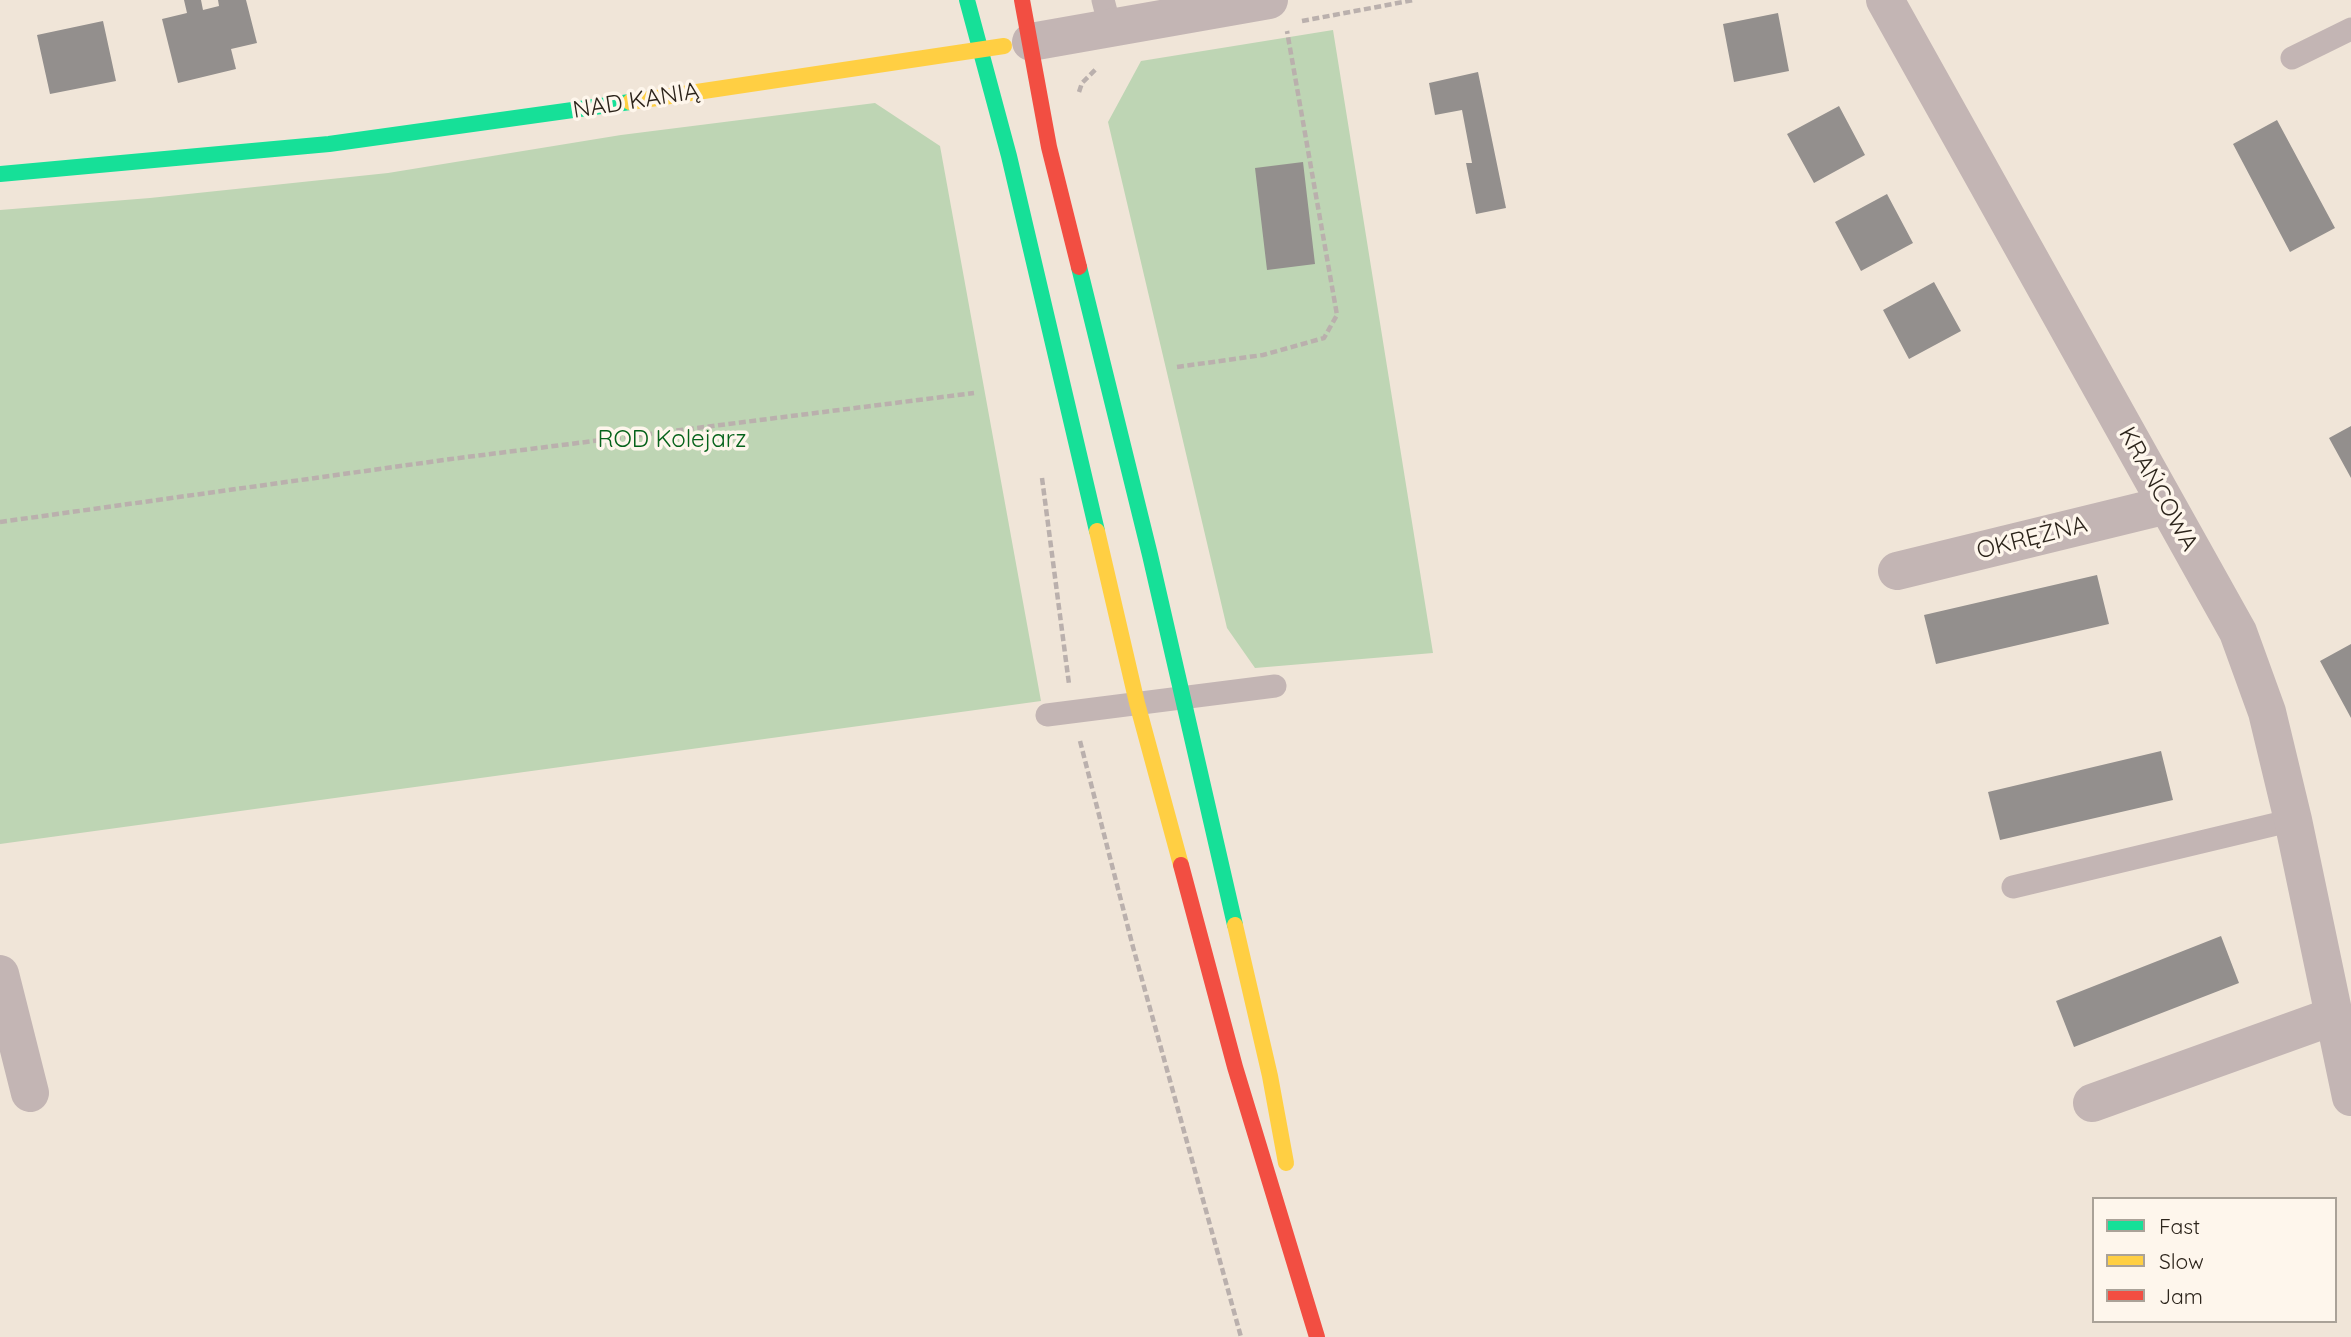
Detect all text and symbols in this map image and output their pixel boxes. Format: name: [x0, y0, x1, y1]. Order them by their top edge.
street label: NAD KANIĄ: [571, 77, 701, 125]
street label: KRAŃCOWA: [2112, 422, 2204, 556]
park label: ROD Kolejarz: [598, 426, 746, 454]
street label: OKRĘŻNA: [1974, 510, 2090, 566]
legend: [2092, 1197, 2337, 1323]
text: Fast: [2159, 1213, 2200, 1239]
text: Slow: [2159, 1248, 2204, 1274]
text: Jam: [2159, 1283, 2203, 1309]

